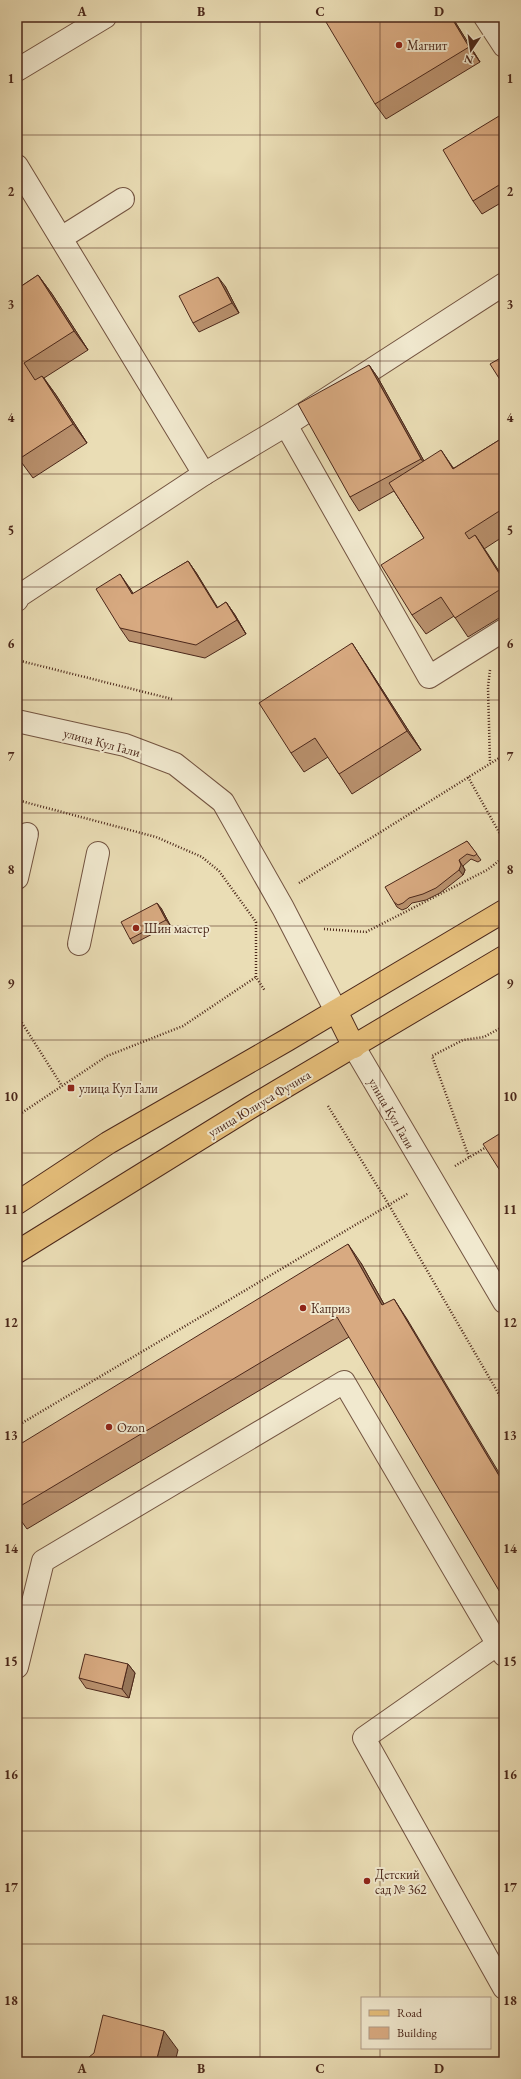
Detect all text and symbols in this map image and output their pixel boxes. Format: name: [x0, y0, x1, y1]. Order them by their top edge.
text: A: [76, 3, 87, 20]
text: B: [197, 3, 205, 20]
text: C: [315, 3, 325, 20]
text: D: [434, 3, 444, 20]
north arrow: [451, 30, 491, 70]
place label: Магнит: [407, 37, 448, 54]
marker: Магнит: [394, 40, 404, 50]
text: N: [463, 52, 475, 68]
text: 1: [8, 70, 15, 87]
text: 1: [507, 70, 514, 87]
text: 2: [8, 183, 15, 200]
text: 2: [507, 183, 514, 200]
text: 3: [8, 296, 15, 313]
text: 3: [507, 296, 514, 313]
text: 4: [8, 409, 15, 426]
text: 4: [507, 409, 514, 426]
text: 5: [8, 522, 14, 539]
text: 5: [507, 522, 513, 539]
text: 6: [8, 635, 15, 652]
text: 6: [507, 635, 514, 652]
street label: улица Кул Гали: [62, 724, 142, 761]
text: 7: [8, 748, 15, 765]
text: 7: [507, 748, 514, 765]
text: 8: [8, 861, 15, 878]
text: 8: [507, 861, 514, 878]
place label: Шин мастер: [144, 920, 210, 937]
marker: Шин мастер: [131, 923, 141, 933]
text: 9: [8, 975, 15, 992]
text: 9: [507, 975, 514, 992]
street label: улица Юлиуса Фучика: [205, 1066, 314, 1141]
street label: улица Кул Гали: [364, 1075, 419, 1152]
place label: улица Кул Гали: [79, 1080, 158, 1097]
marker: улица Кул Гали: [66, 1083, 76, 1093]
text: 10: [4, 1088, 18, 1105]
text: 10: [503, 1088, 517, 1105]
text: 11: [4, 1201, 18, 1218]
text: 11: [503, 1201, 517, 1218]
place label: Каприз: [311, 1300, 350, 1317]
marker: Каприз: [298, 1303, 308, 1313]
text: 12: [4, 1314, 18, 1331]
text: 12: [503, 1314, 517, 1331]
place label: Ozon: [117, 1419, 145, 1436]
marker: Ozon: [104, 1422, 114, 1432]
text: 13: [4, 1427, 18, 1444]
text: 13: [503, 1427, 517, 1444]
text: 14: [4, 1540, 18, 1557]
text: 14: [503, 1540, 517, 1557]
text: 15: [4, 1653, 18, 1670]
text: 15: [503, 1653, 517, 1670]
text: 16: [4, 1766, 18, 1783]
text: 16: [503, 1766, 517, 1783]
place label: Детский сад № 362: [375, 1866, 427, 1898]
marker: Детский сад № 362: [362, 1876, 372, 1886]
text: 17: [4, 1879, 18, 1896]
text: 17: [503, 1879, 517, 1896]
text: 18: [4, 1992, 18, 2009]
text: 18: [503, 1992, 517, 2009]
legend: [361, 1997, 491, 2049]
text: Road: [397, 2005, 423, 2021]
text: Building: [397, 2025, 438, 2041]
text: A: [76, 2060, 87, 2077]
text: B: [197, 2060, 205, 2077]
text: C: [315, 2060, 325, 2077]
text: D: [434, 2060, 444, 2077]

